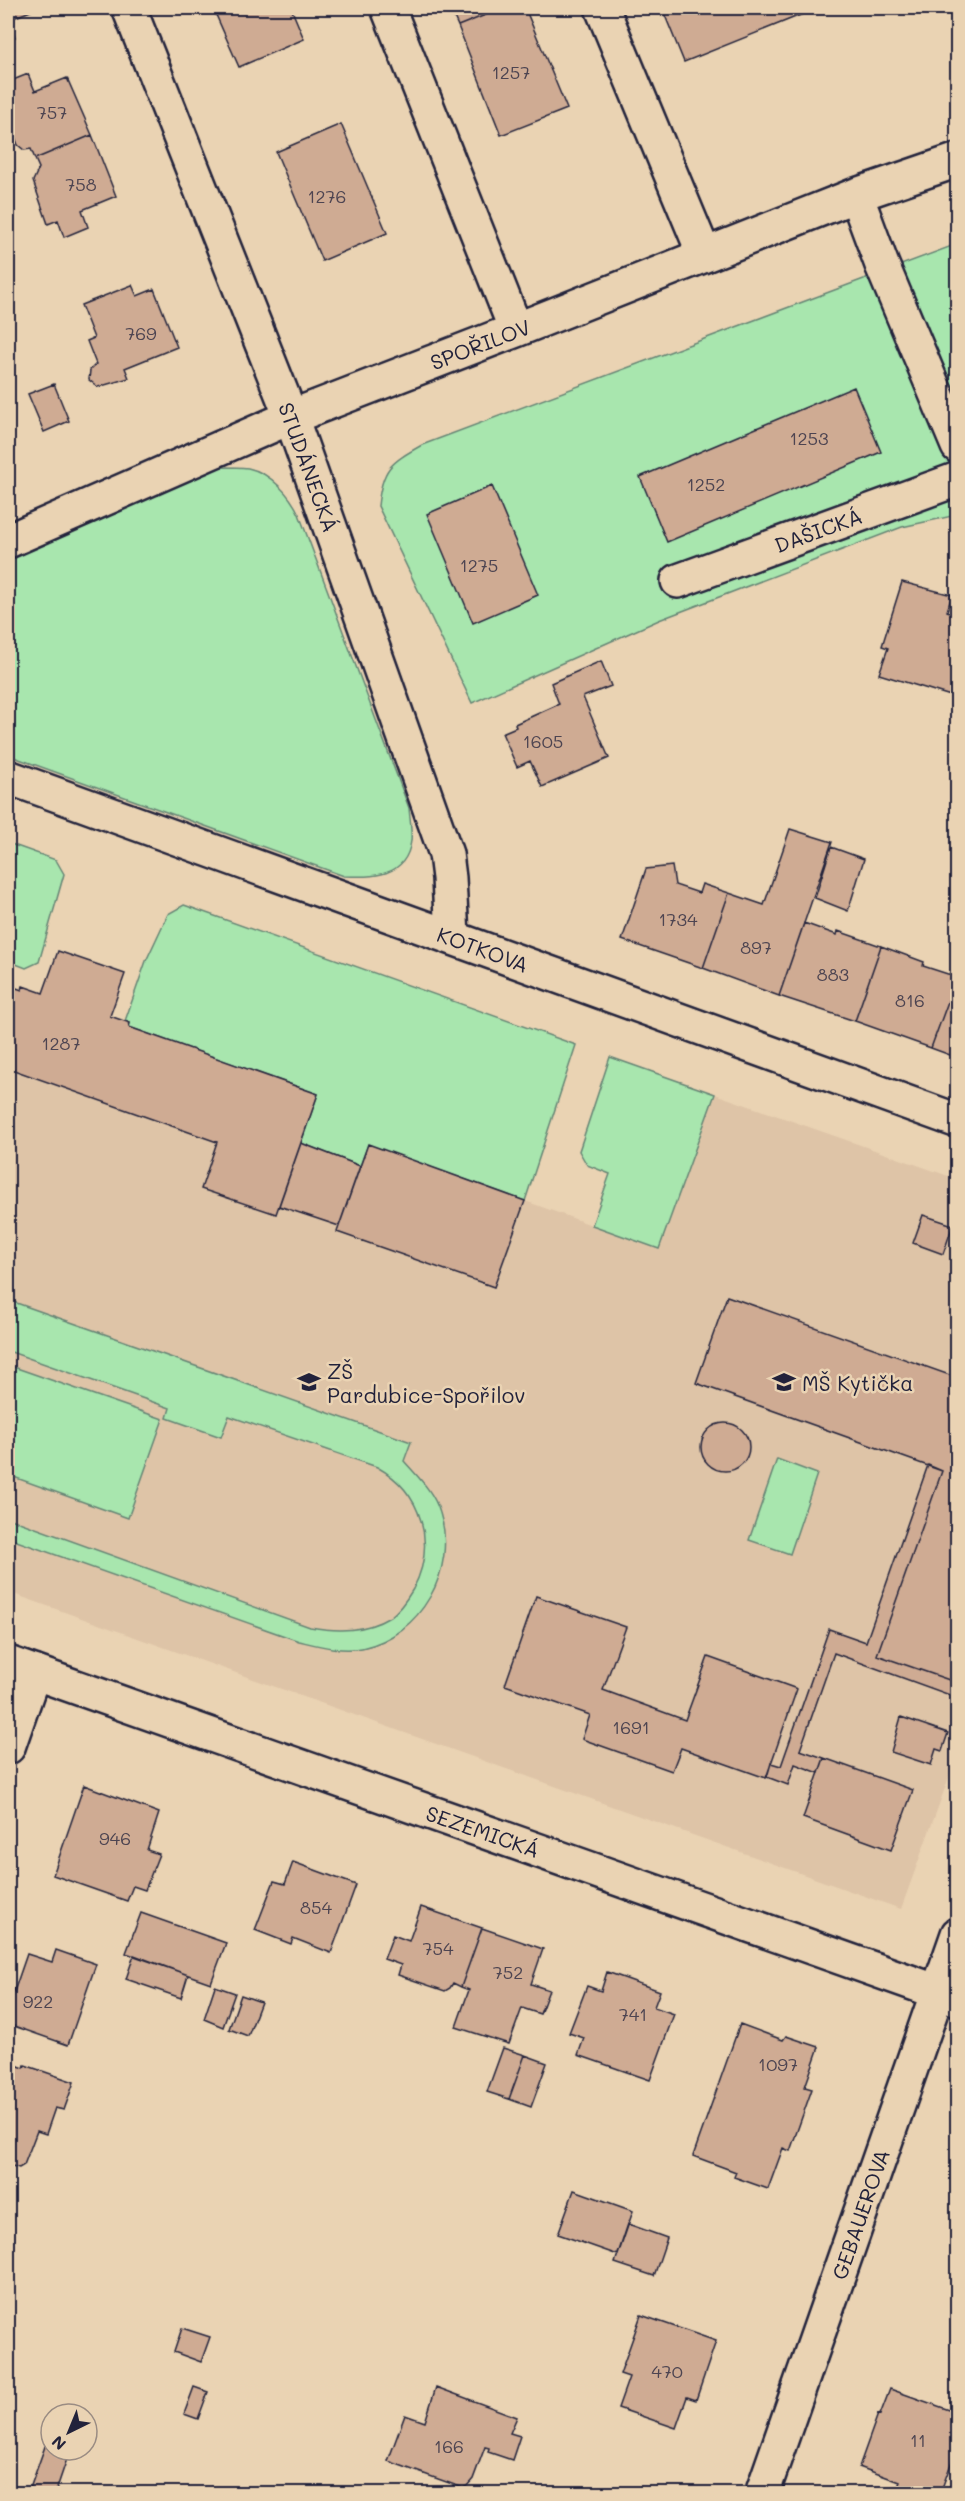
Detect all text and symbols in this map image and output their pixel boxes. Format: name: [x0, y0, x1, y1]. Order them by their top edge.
house number: 1257: [492, 60, 530, 84]
house number: 757: [37, 100, 67, 124]
house number: 758: [65, 172, 97, 196]
house number: 1276: [308, 184, 346, 208]
street label: SPOŘILOV: [426, 313, 534, 375]
house number: 769: [125, 321, 157, 345]
street label: STUDÁNECKÁ: [273, 398, 345, 536]
house number: 1253: [789, 426, 829, 450]
house number: 1252: [687, 472, 725, 496]
street label: DAŠICKÁ: [770, 502, 866, 558]
house number: 1275: [460, 553, 498, 577]
house number: 1605: [523, 729, 563, 753]
house number: 1734: [658, 907, 698, 931]
street label: KOTKOVA: [434, 920, 532, 978]
house number: 897: [740, 935, 772, 959]
house number: 883: [817, 962, 849, 986]
house number: 816: [895, 988, 925, 1012]
house number: 1287: [42, 1031, 80, 1055]
place label: ZŠ Pardubice-Spořilov: [327, 1357, 525, 1408]
school or university icon: ZŠ Pardubice-Spořilov: [296, 1369, 322, 1395]
school or university icon: MŠ Kytička: [771, 1369, 797, 1395]
place label: MŠ Kytička: [802, 1369, 913, 1396]
house number: 1691: [612, 1715, 650, 1739]
street label: SEZEMICKÁ: [423, 1799, 543, 1863]
house number: 946: [99, 1826, 131, 1850]
house number: 854: [300, 1895, 332, 1919]
house number: 754: [422, 1936, 454, 1960]
house number: 752: [493, 1960, 523, 1984]
house number: 922: [23, 1989, 53, 2013]
house number: 741: [619, 2002, 647, 2026]
house number: 1097: [758, 2052, 798, 2076]
street label: GEBAUEROVA: [825, 2145, 895, 2283]
house number: 470: [651, 2359, 683, 2383]
north arrow: [39, 2402, 99, 2462]
house number: 11: [910, 2428, 926, 2452]
text: N: [47, 2432, 70, 2455]
house number: 166: [434, 2434, 464, 2458]

